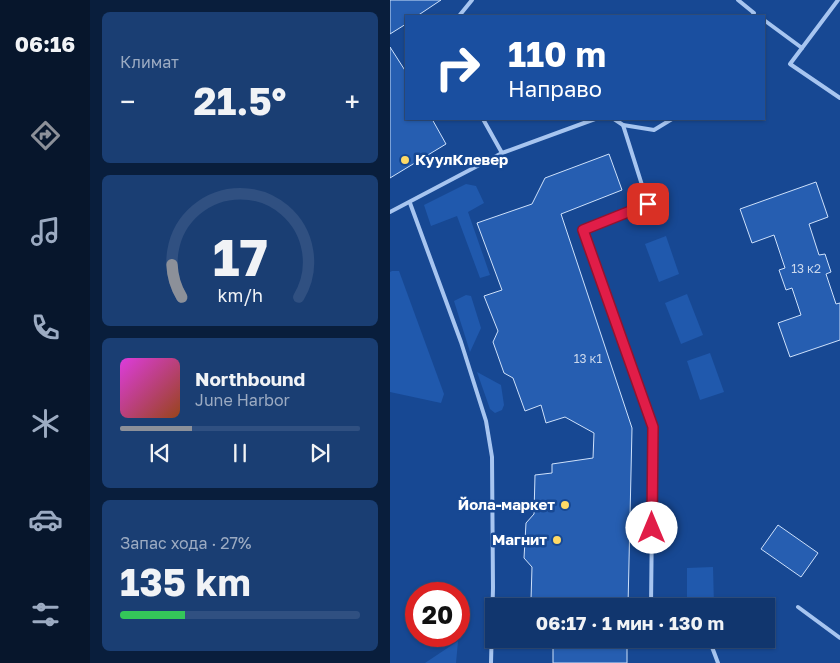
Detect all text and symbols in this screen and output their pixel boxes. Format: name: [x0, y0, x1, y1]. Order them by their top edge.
text: 06:16: [15, 30, 75, 57]
text: 110 m: [508, 33, 606, 75]
icon: right: [425, 35, 490, 100]
text: Климат: [120, 52, 179, 72]
text: Направо: [508, 75, 602, 102]
text: 21.5°: [194, 78, 286, 123]
text: −: [120, 85, 135, 118]
text: +: [345, 85, 360, 118]
icon: directions: [28, 118, 63, 153]
place label: КуулКлевер: [415, 150, 508, 168]
marker: КуулКлевер: [399, 154, 411, 166]
pin: [627, 183, 669, 225]
icon: arrive: [634, 190, 662, 218]
icon: music: [28, 214, 63, 249]
text: 17: [212, 225, 268, 287]
house number: 13 к2: [791, 261, 821, 276]
text: km/h: [217, 284, 263, 306]
icon: phone: [28, 310, 63, 345]
house number: 13 к1: [574, 351, 602, 366]
text: Northbound: [195, 367, 305, 390]
text: June Harbor: [195, 390, 290, 410]
icon: climate: [28, 406, 63, 441]
icon: previous: [146, 439, 174, 467]
icon: pause: [226, 439, 254, 467]
icon: next: [306, 439, 334, 467]
place label: Йола-маркет: [458, 495, 555, 513]
marker: Йола-маркет: [559, 499, 571, 511]
position arrow: [625, 501, 677, 553]
icon: car: [28, 502, 63, 537]
place label: Магнит: [492, 530, 547, 548]
text: Запас хода · 27%: [120, 533, 251, 553]
marker: Магнит: [551, 534, 563, 546]
text: 135 km: [120, 559, 251, 604]
speed limit sign: 20: [405, 582, 470, 647]
icon: filters: [28, 597, 63, 632]
text: 06:17 · 1 мин · 130 m: [536, 611, 724, 634]

